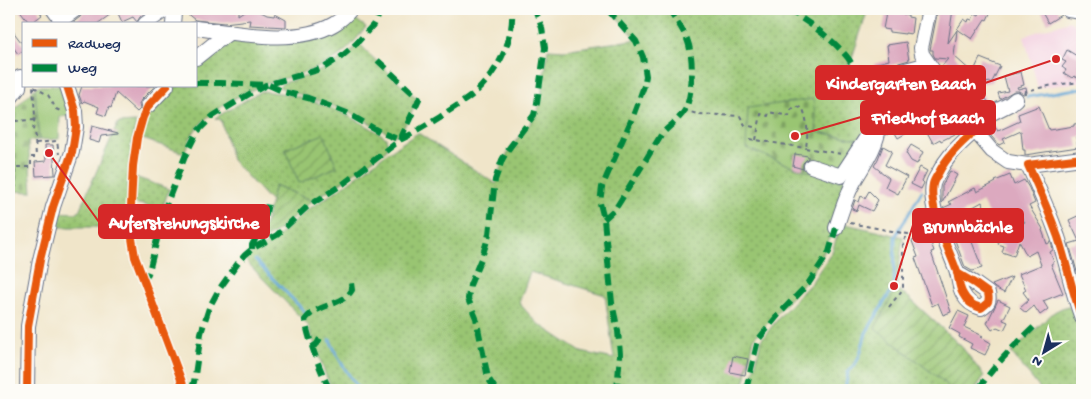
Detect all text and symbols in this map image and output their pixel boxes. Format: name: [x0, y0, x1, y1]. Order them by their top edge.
legend: [22, 22, 198, 88]
text: Radweg: [68, 36, 121, 54]
text: Weg: [68, 60, 97, 78]
callout: Kindergarten Baach: [816, 66, 985, 99]
text: Kindergarten Baach: [825, 75, 976, 96]
callout: Friedhof Baach: [861, 101, 995, 134]
text: Friedhof Baach: [870, 109, 985, 130]
callout: Auferstehungskirche: [99, 205, 269, 238]
callout: Brunnbächle: [913, 209, 1023, 242]
text: Auferstehungskirche: [108, 214, 260, 235]
text: Brunnbächle: [922, 218, 1014, 239]
north arrow: [1018, 326, 1068, 376]
text: N: [1029, 351, 1046, 370]

